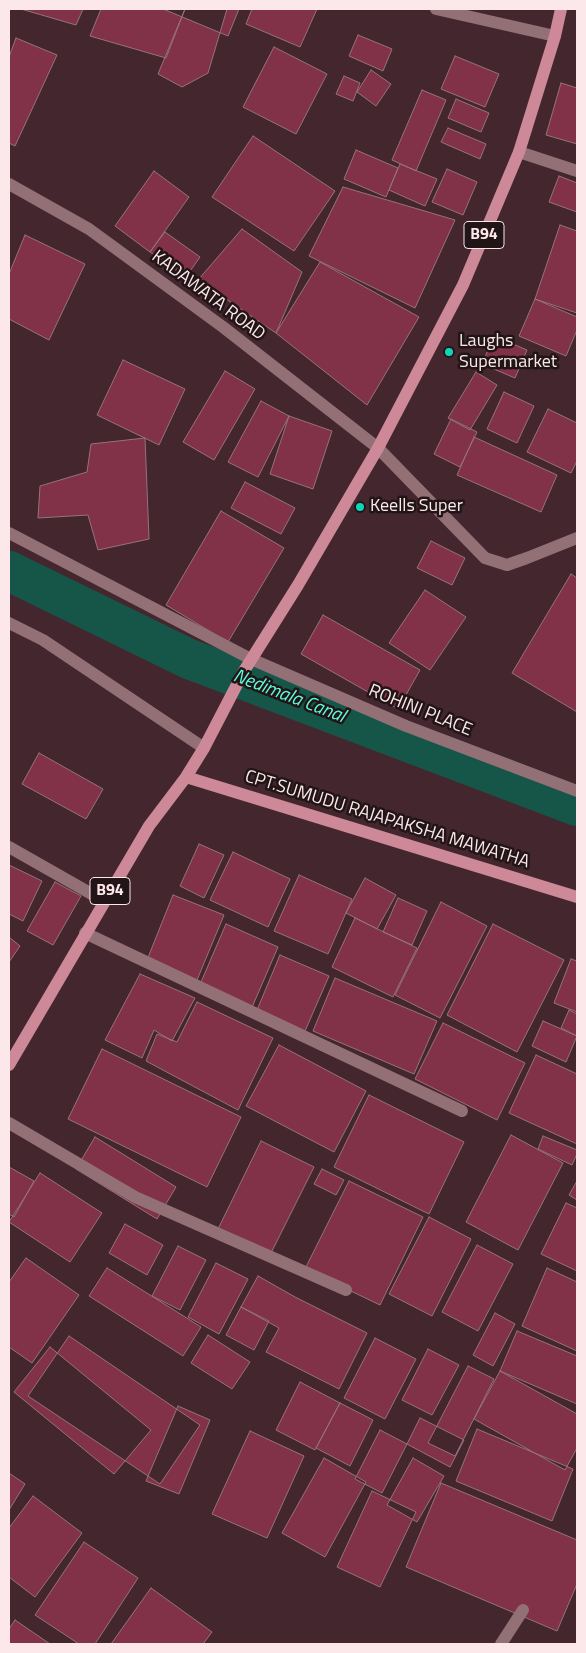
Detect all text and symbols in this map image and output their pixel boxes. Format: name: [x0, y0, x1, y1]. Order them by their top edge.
road number: B94: [464, 222, 504, 248]
street label: KADAWATA ROAD: [147, 246, 269, 346]
place label: Laughs Supermarket: [459, 331, 557, 374]
marker: Laughs Supermarket: [443, 346, 455, 358]
place label: Keells Super: [370, 496, 463, 518]
marker: Keells Super: [354, 501, 366, 513]
water label: Nedimala Canal: [230, 665, 348, 729]
street label: ROHINI PLACE: [365, 680, 475, 742]
street label: CPT.SUMUDU RAJAPAKSHA MAWATHA: [242, 766, 532, 874]
road number: B94: [90, 878, 130, 904]

